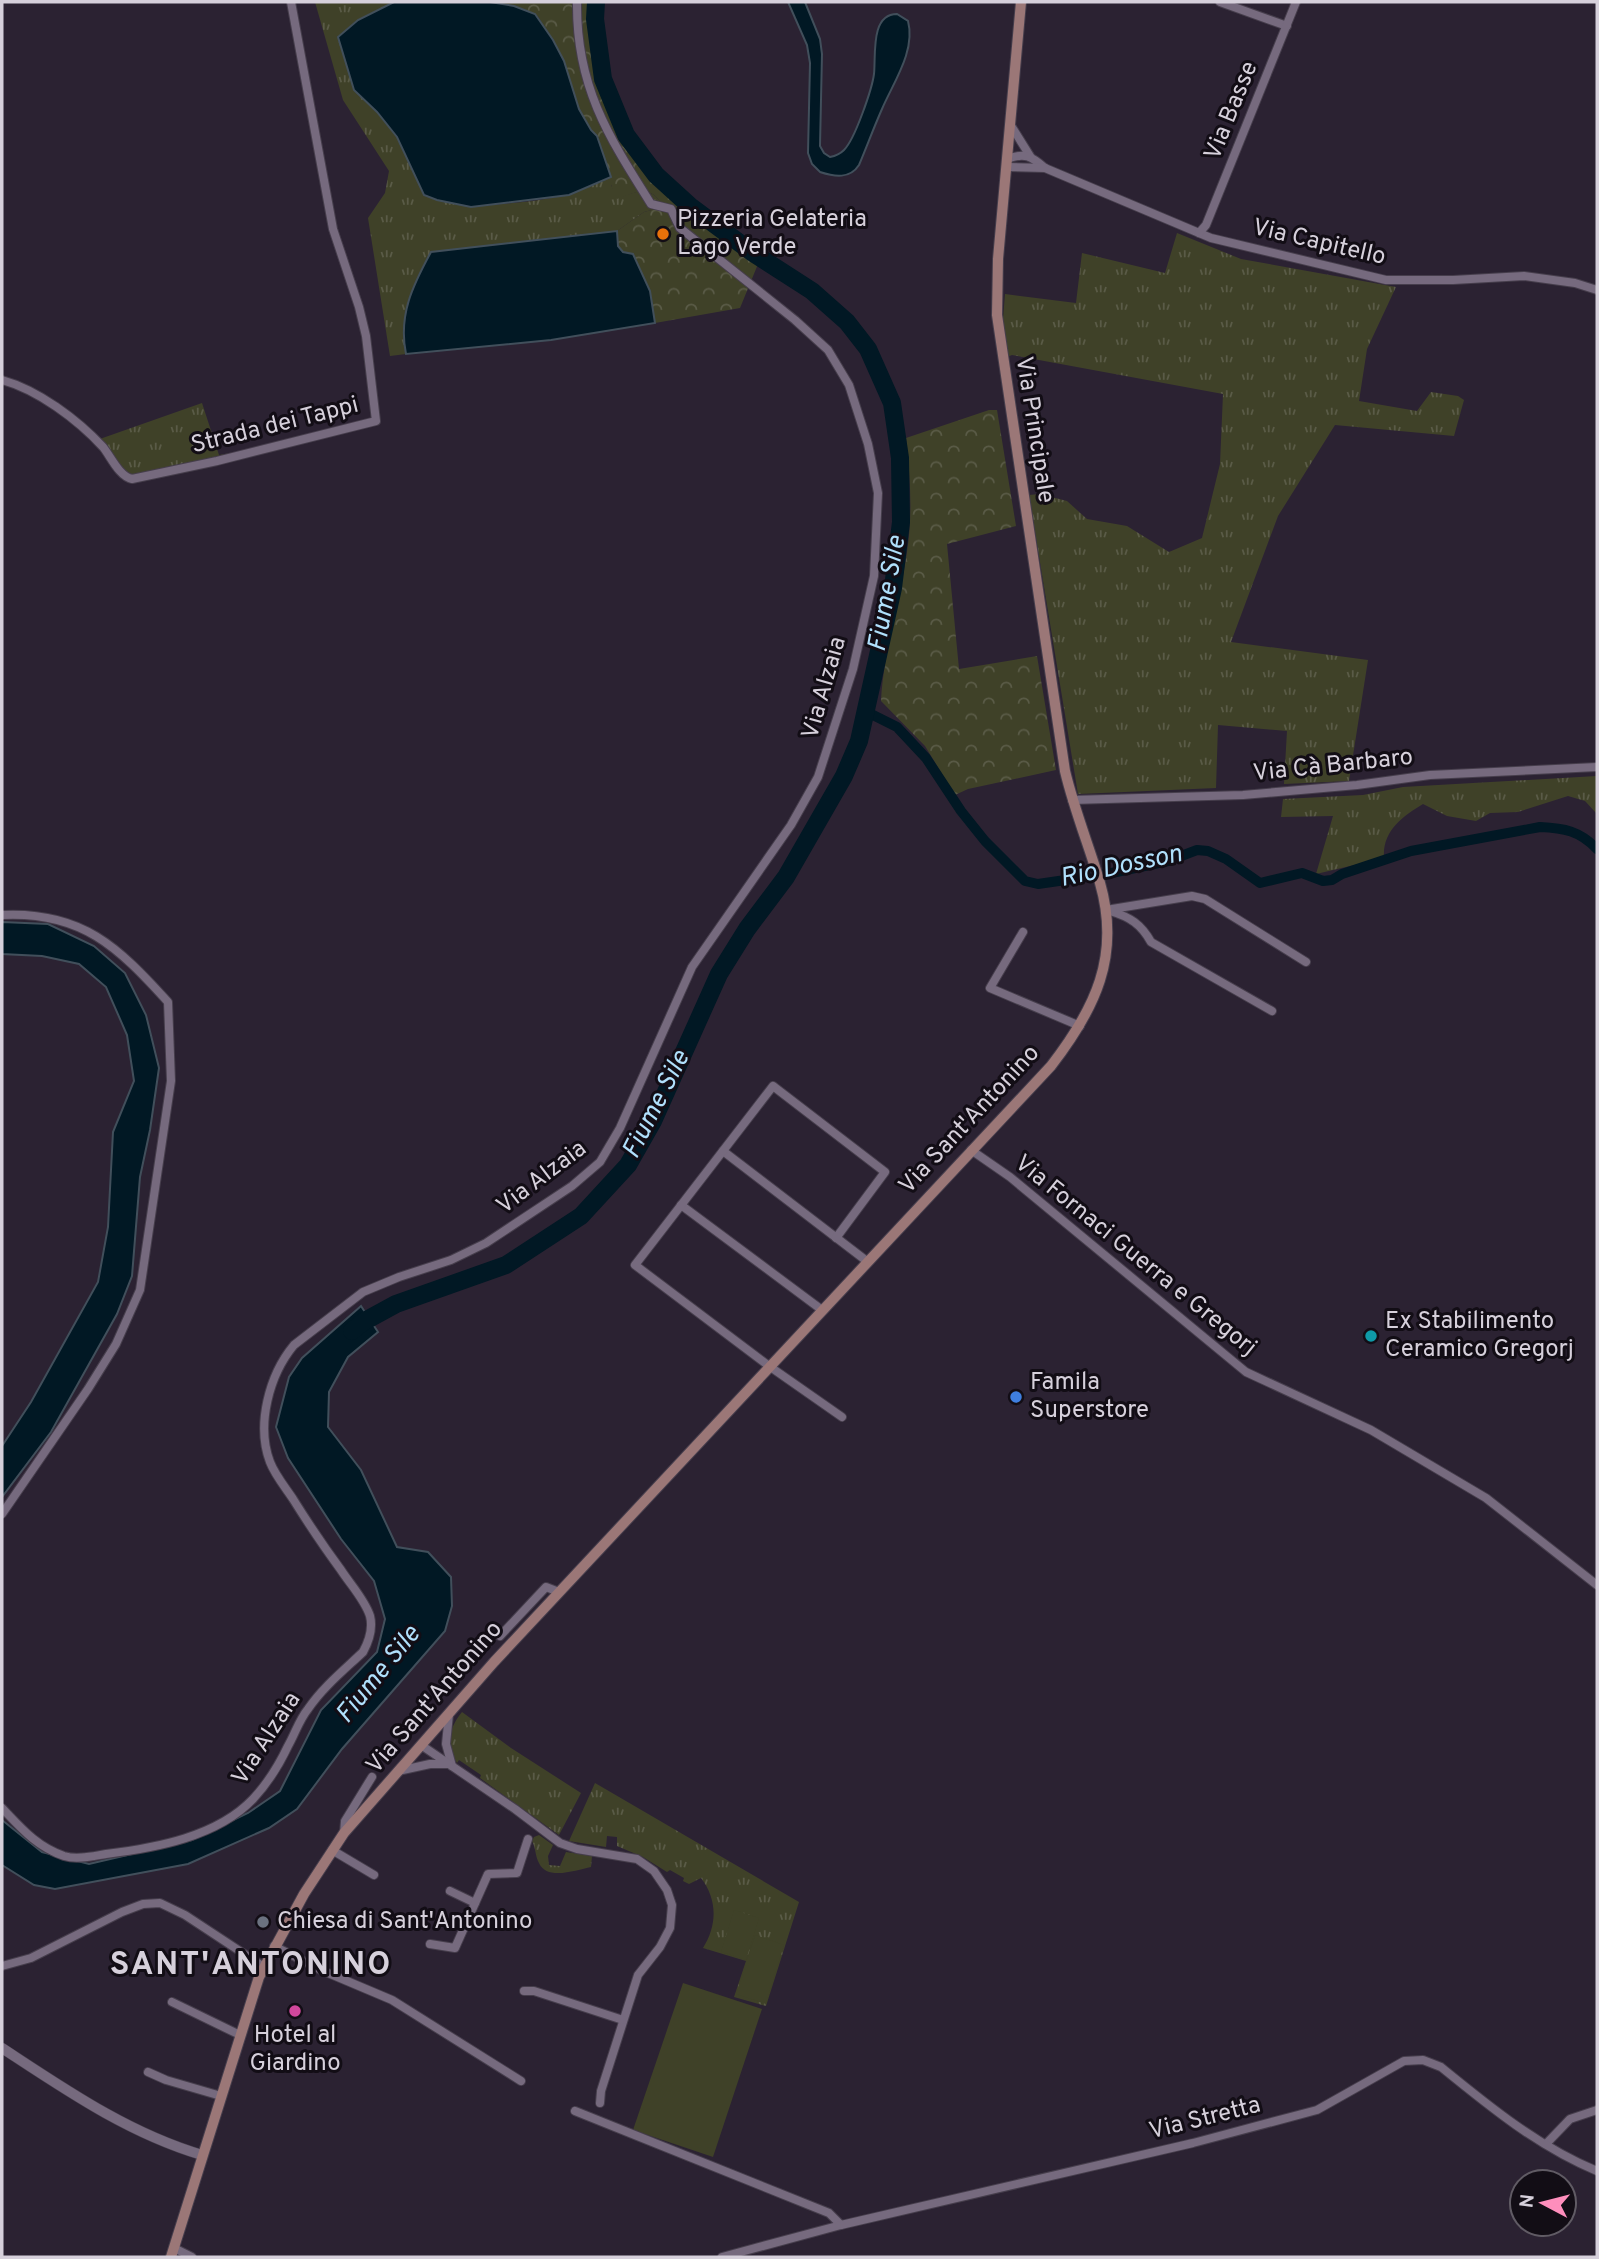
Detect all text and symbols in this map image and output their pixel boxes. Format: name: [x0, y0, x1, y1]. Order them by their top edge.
street label: Via Basse: [1199, 57, 1265, 165]
place label: Pizzeria Gelateria Lago Verde: [677, 205, 867, 263]
street label: Via Capitello: [1249, 213, 1389, 273]
marker: Pizzeria Gelateria Lago Verde: [655, 226, 671, 242]
street label: Via Principale: [1008, 354, 1060, 506]
street label: Strada dei Tappi: [188, 391, 362, 461]
water label: Fiume Sile: [862, 533, 914, 654]
street label: Via Alzaia: [796, 633, 854, 743]
street label: Via Cà Barbaro: [1251, 743, 1415, 789]
water label: Rio Dosson: [1057, 838, 1185, 896]
street label: Via Sant'Antonino: [893, 1039, 1047, 1201]
water label: Fiume Sile: [616, 1045, 698, 1165]
street label: Via Alzaia: [491, 1134, 593, 1222]
street label: Via Fornaci Guerra e Gregorj: [1008, 1149, 1262, 1363]
place label: Ex Stabilimento Ceramico Gregorj: [1385, 1307, 1574, 1365]
marker: Ex Stabilimento Ceramico Gregorj: [1363, 1328, 1379, 1344]
place label: Famila Superstore: [1030, 1368, 1149, 1426]
marker: Famila Superstore: [1008, 1389, 1024, 1405]
street label: Via Sant'Antonino: [360, 1615, 510, 1781]
water label: Fiume Sile: [329, 1619, 429, 1731]
street label: Via Alzaia: [226, 1687, 308, 1791]
place label: Chiesa di Sant'Antonino: [277, 1907, 532, 1937]
marker: Chiesa di Sant'Antonino: [255, 1914, 271, 1930]
district label: SANT'ANTONINO: [110, 1946, 392, 1986]
marker: Hotel al Giardino: [287, 2003, 303, 2019]
place label: Hotel al Giardino: [249, 2021, 341, 2079]
street label: Via Stretta: [1146, 2091, 1264, 2147]
north arrow: [1508, 2168, 1578, 2238]
text: N: [1515, 2193, 1541, 2209]

